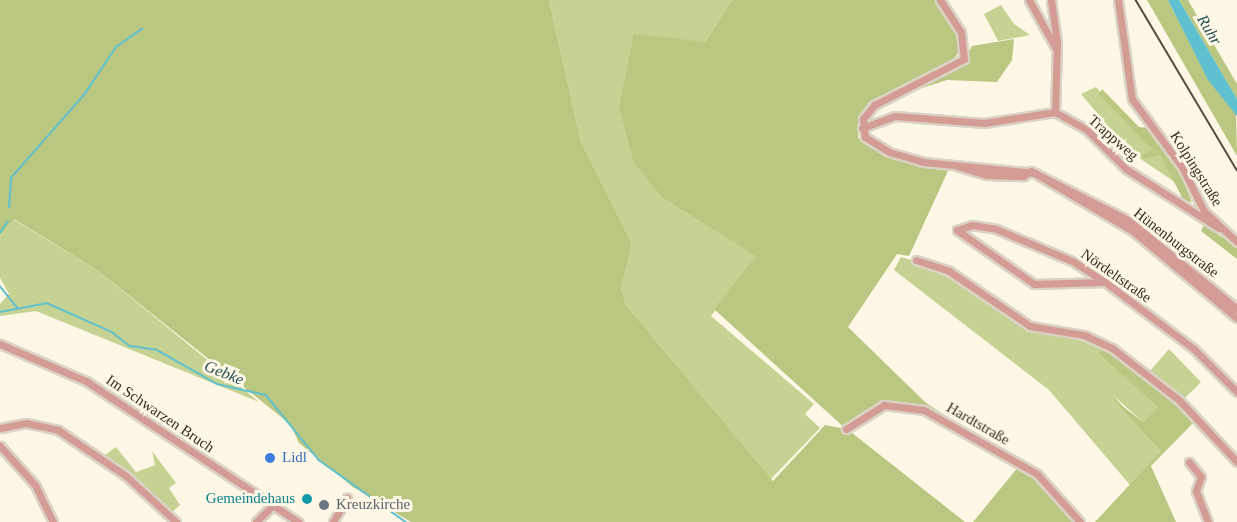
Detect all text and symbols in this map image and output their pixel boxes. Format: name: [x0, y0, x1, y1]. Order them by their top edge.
water label: Ruhr: [1193, 11, 1225, 49]
street label: Trappweg: [1084, 111, 1142, 165]
street label: Kolpingstraße: [1166, 128, 1226, 210]
street label: Hünenburgstraße: [1130, 204, 1222, 282]
street label: Nördeltstraße: [1077, 245, 1155, 307]
water label: Gebke: [201, 356, 247, 390]
street label: Im Schwarzen Bruch: [102, 371, 218, 457]
street label: Hardtstraße: [943, 399, 1013, 449]
place label: Lidl: [282, 449, 307, 467]
marker: Lidl: [263, 451, 277, 465]
place label: Gemeindehaus: [206, 490, 295, 508]
marker: Gemeindehaus: [300, 492, 314, 506]
place label: Kreuzkirche: [336, 496, 410, 514]
marker: Kreuzkirche: [317, 498, 331, 512]

